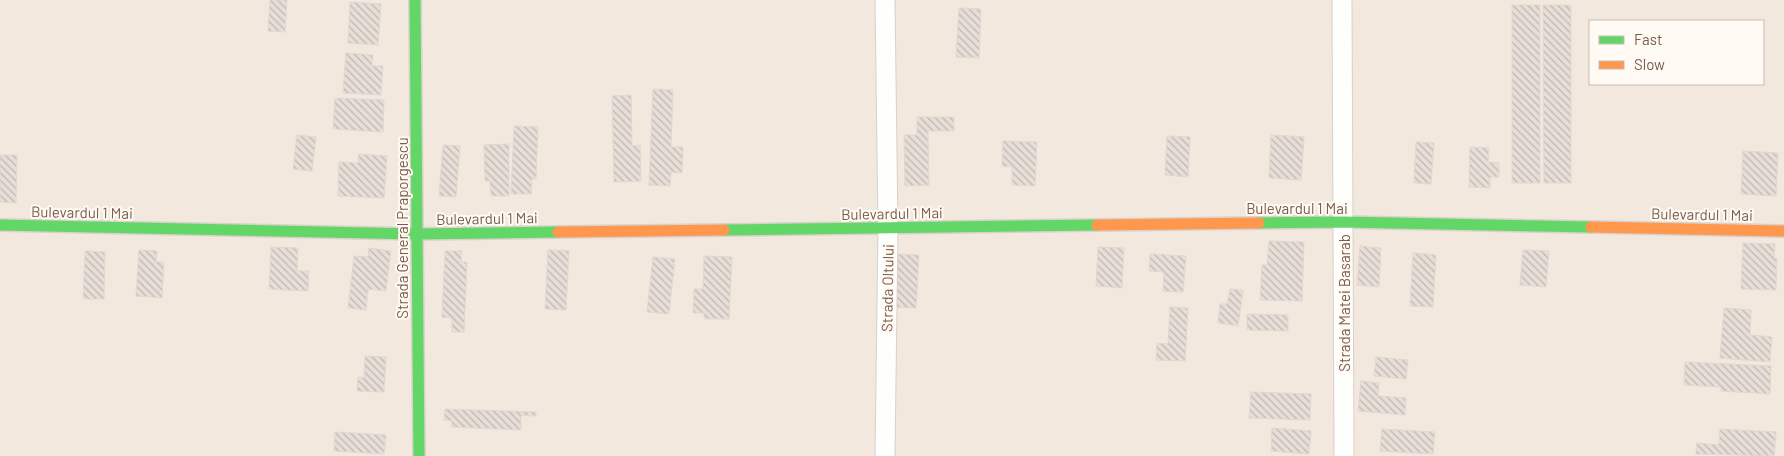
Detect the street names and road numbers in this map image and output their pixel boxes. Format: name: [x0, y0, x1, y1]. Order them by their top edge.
street label: Strada General Praporgescu: [393, 137, 411, 319]
street label: Bulevardul 1 Mai: [1246, 199, 1348, 217]
street label: Bulevardul 1 Mai: [31, 202, 133, 222]
street label: Bulevardul 1 Mai: [841, 203, 943, 223]
street label: Bulevardul 1 Mai: [1651, 204, 1753, 224]
street label: Bulevardul 1 Mai: [436, 208, 538, 228]
street label: Strada Matei Basarab: [1335, 234, 1353, 372]
street label: Strada Oltului: [877, 244, 897, 332]

